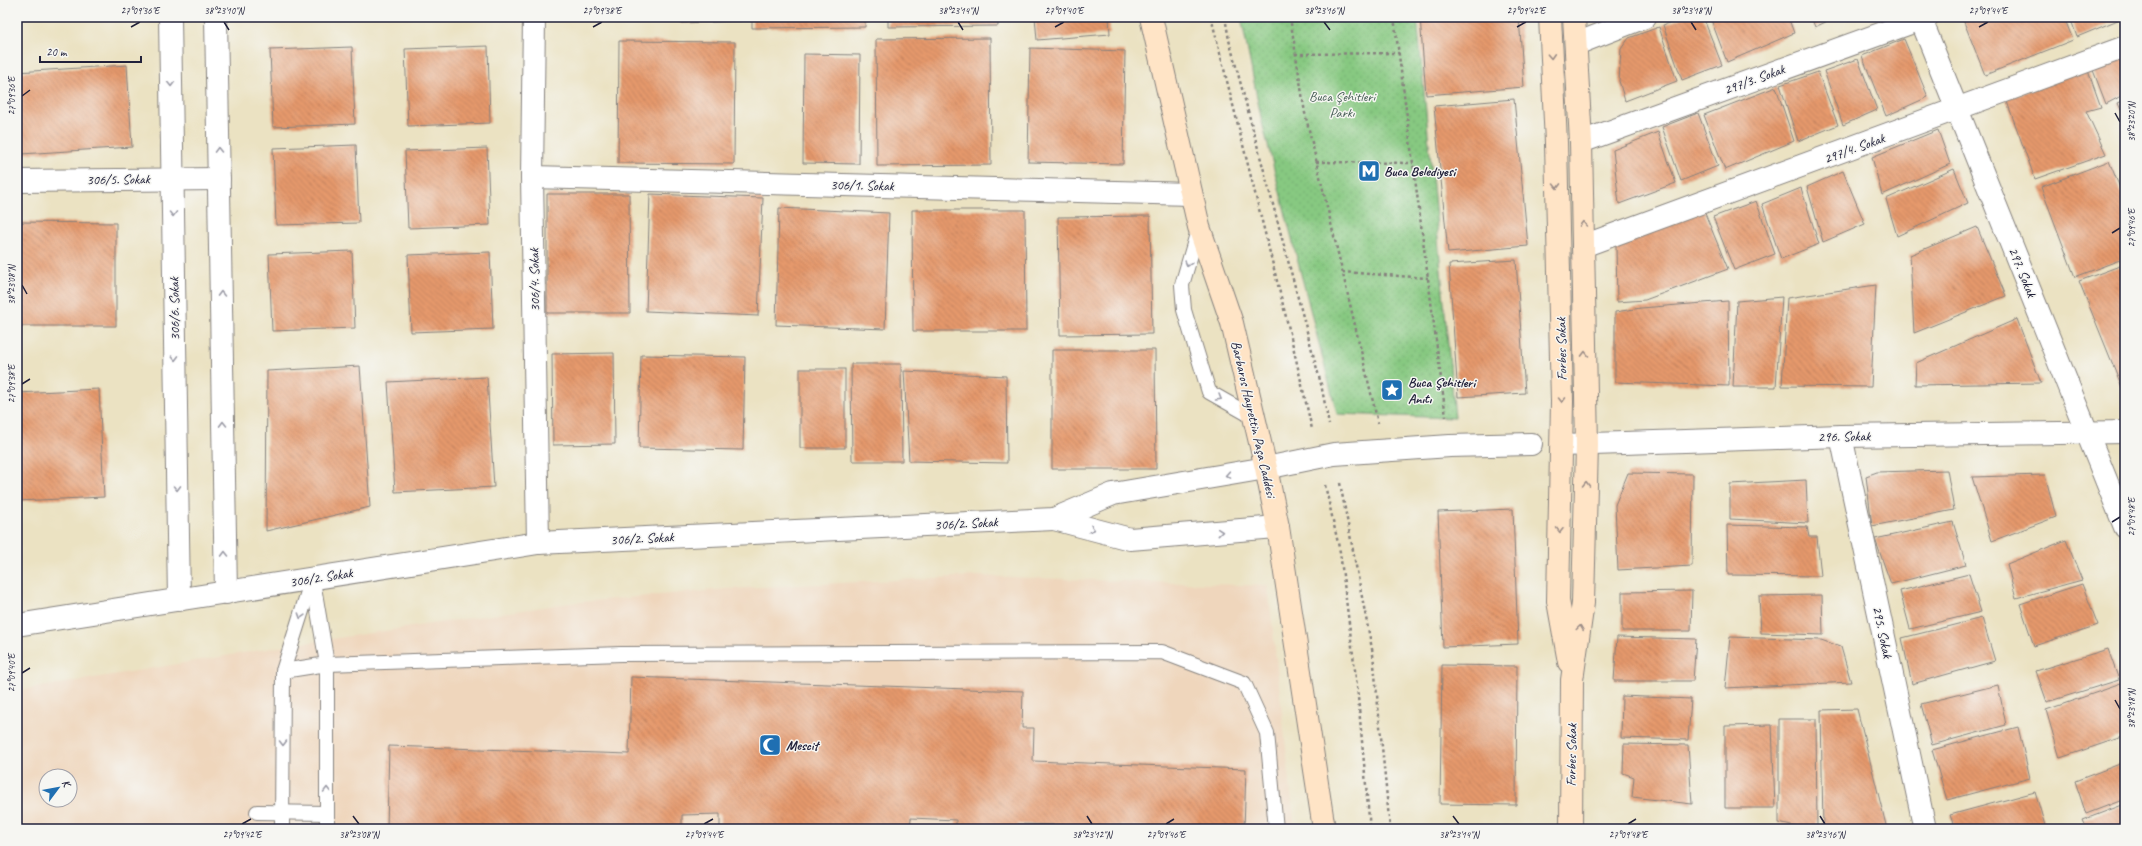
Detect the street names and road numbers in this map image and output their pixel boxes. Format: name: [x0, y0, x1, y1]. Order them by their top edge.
street label: 297/3. Sokak: [1721, 60, 1788, 98]
street label: 297/4. Sokak: [1821, 129, 1888, 167]
street label: 306/5. Sokak: [86, 170, 151, 189]
street label: 306/1. Sokak: [830, 176, 895, 195]
street label: 297. Sokak: [2005, 245, 2041, 301]
street label: 306/4. Sokak: [525, 247, 544, 312]
street label: 306/6. Sokak: [165, 276, 184, 341]
street label: Forbes Sokak: [1552, 316, 1571, 381]
street label: Barbaros Hayrettin Paşa Caddesi: [1227, 339, 1280, 501]
street label: 296. Sokak: [1818, 428, 1871, 445]
street label: 306/2. Sokak: [934, 513, 999, 534]
street label: 306/2. Sokak: [610, 528, 675, 549]
street label: 306/2. Sokak: [288, 564, 355, 591]
street label: 295. Sokak: [1869, 605, 1896, 660]
street label: Forbes Sokak: [1562, 723, 1581, 787]

